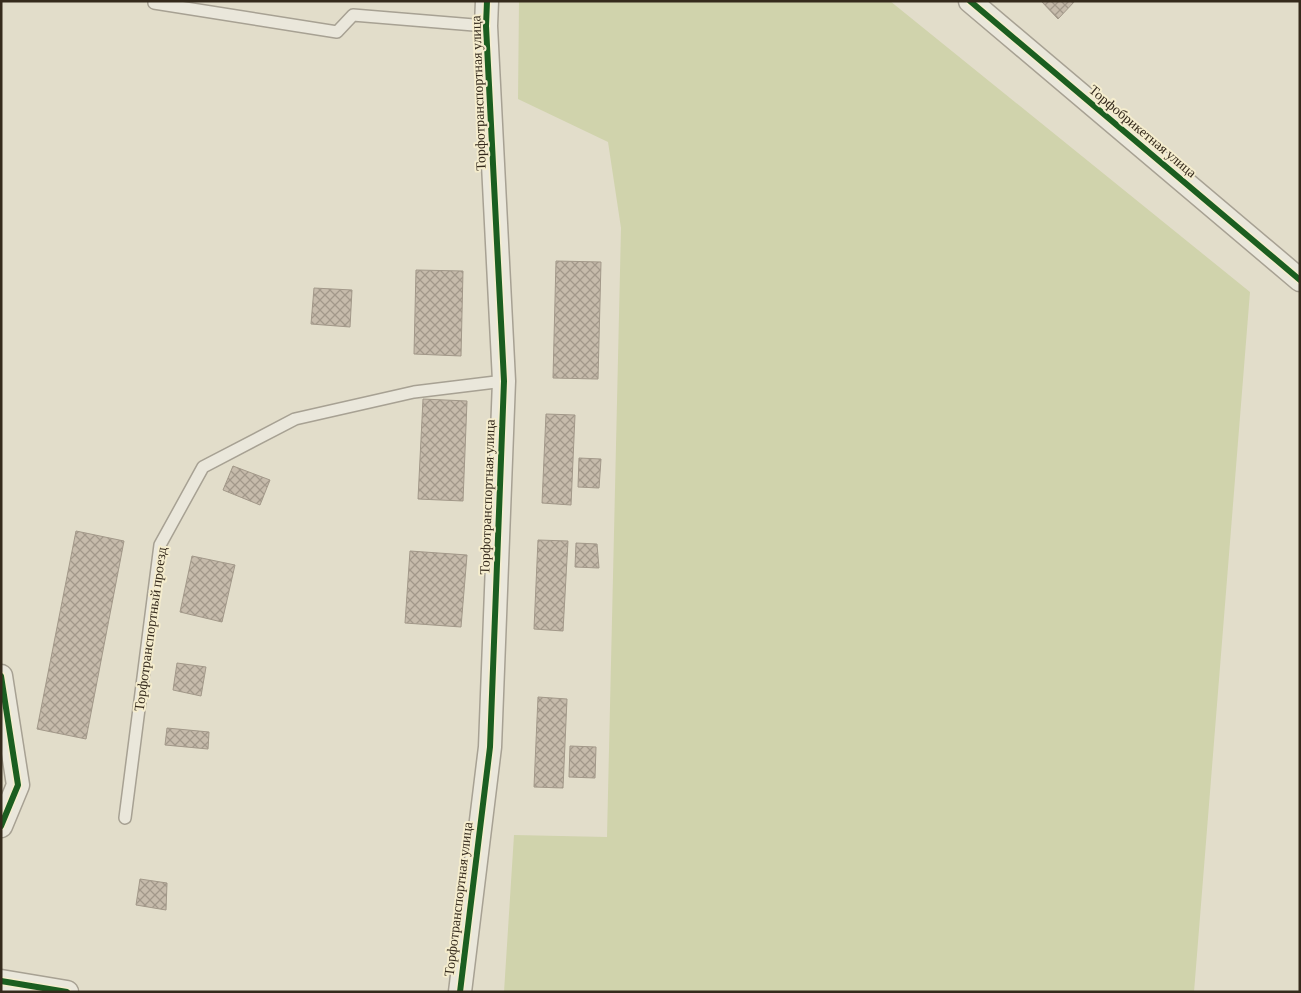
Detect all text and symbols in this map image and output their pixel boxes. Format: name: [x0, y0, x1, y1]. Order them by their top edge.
street label: Торфотранспортная улица: [467, 14, 489, 171]
street label: Торфобрикетная улица: [1086, 81, 1201, 181]
street label: Торфотранспортная улица: [476, 418, 498, 575]
street label: Торфотранспортный проезд: [131, 546, 169, 712]
street label: Торфотранспортная улица: [441, 820, 476, 977]

